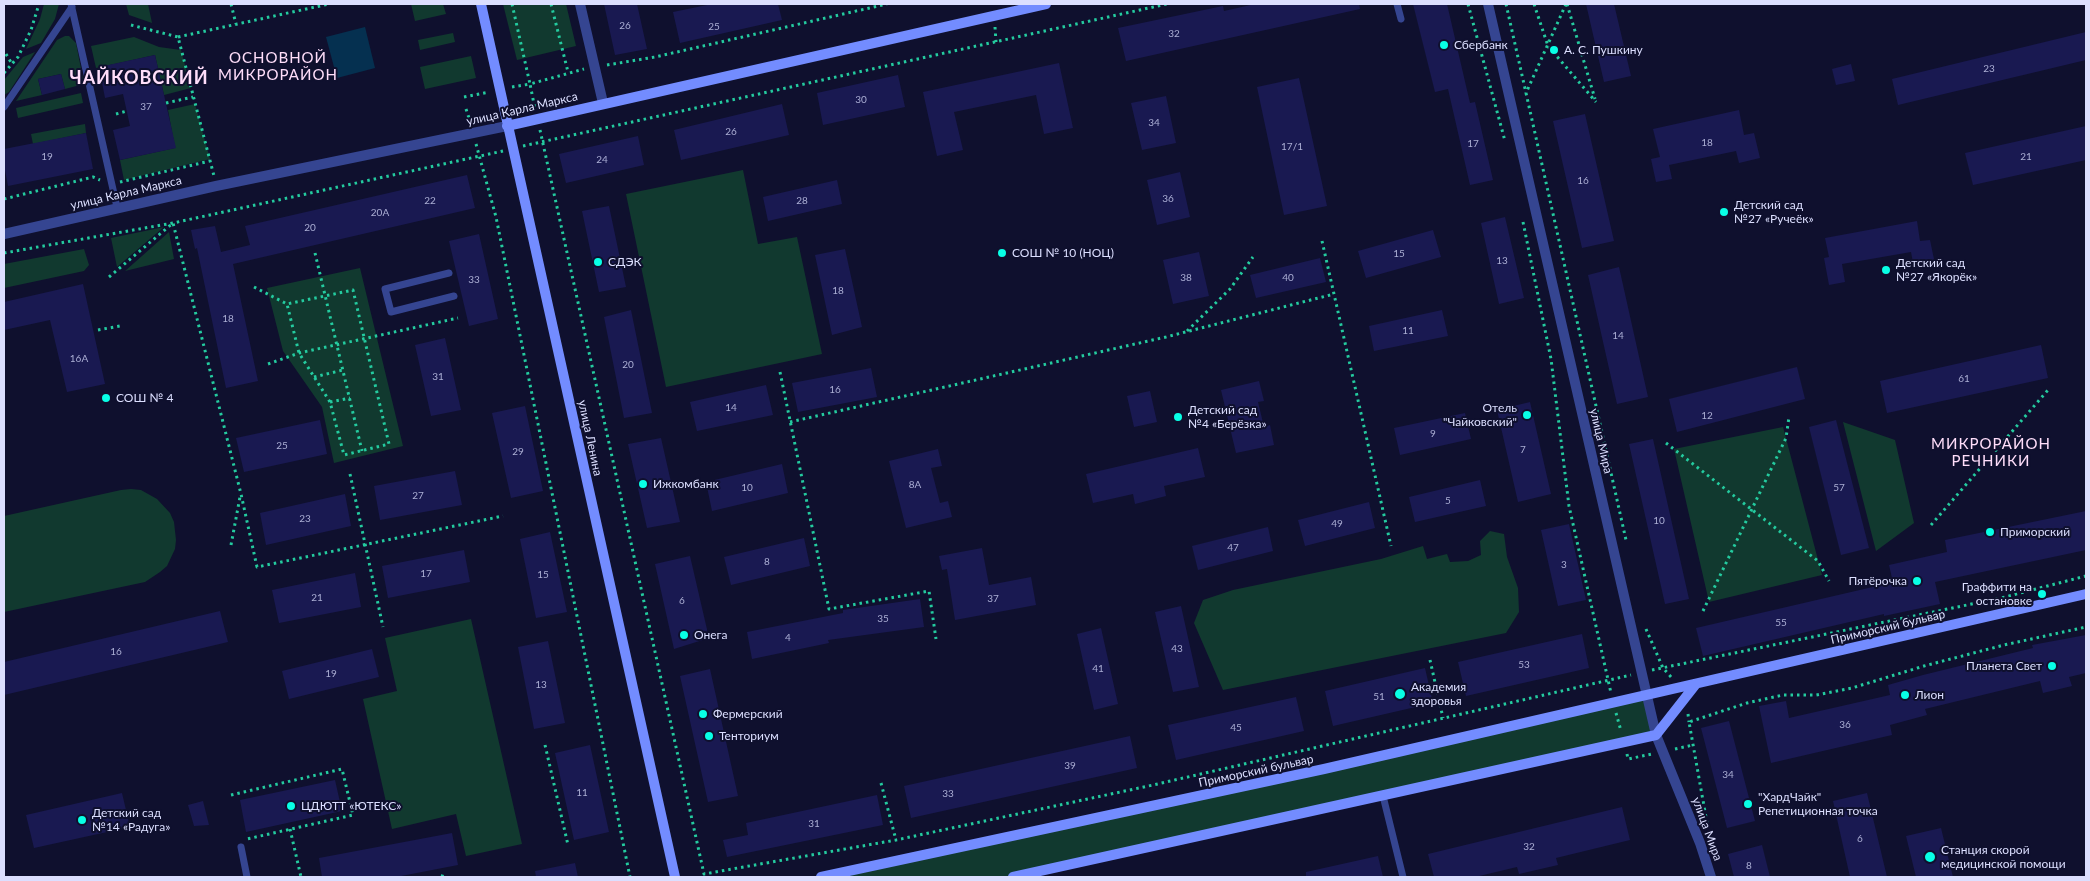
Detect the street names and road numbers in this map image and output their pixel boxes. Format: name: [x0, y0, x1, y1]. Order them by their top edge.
street label: улица Карла Маркса: [465, 89, 579, 129]
street label: улица Карла Маркса: [69, 173, 183, 213]
street label: улица Ленина: [575, 399, 605, 477]
street label: улица Мира: [1587, 407, 1615, 475]
street label: Приморский бульвар: [1829, 607, 1947, 647]
street label: Приморский бульвар: [1197, 752, 1315, 790]
street label: улица Мира: [1689, 795, 1725, 863]

